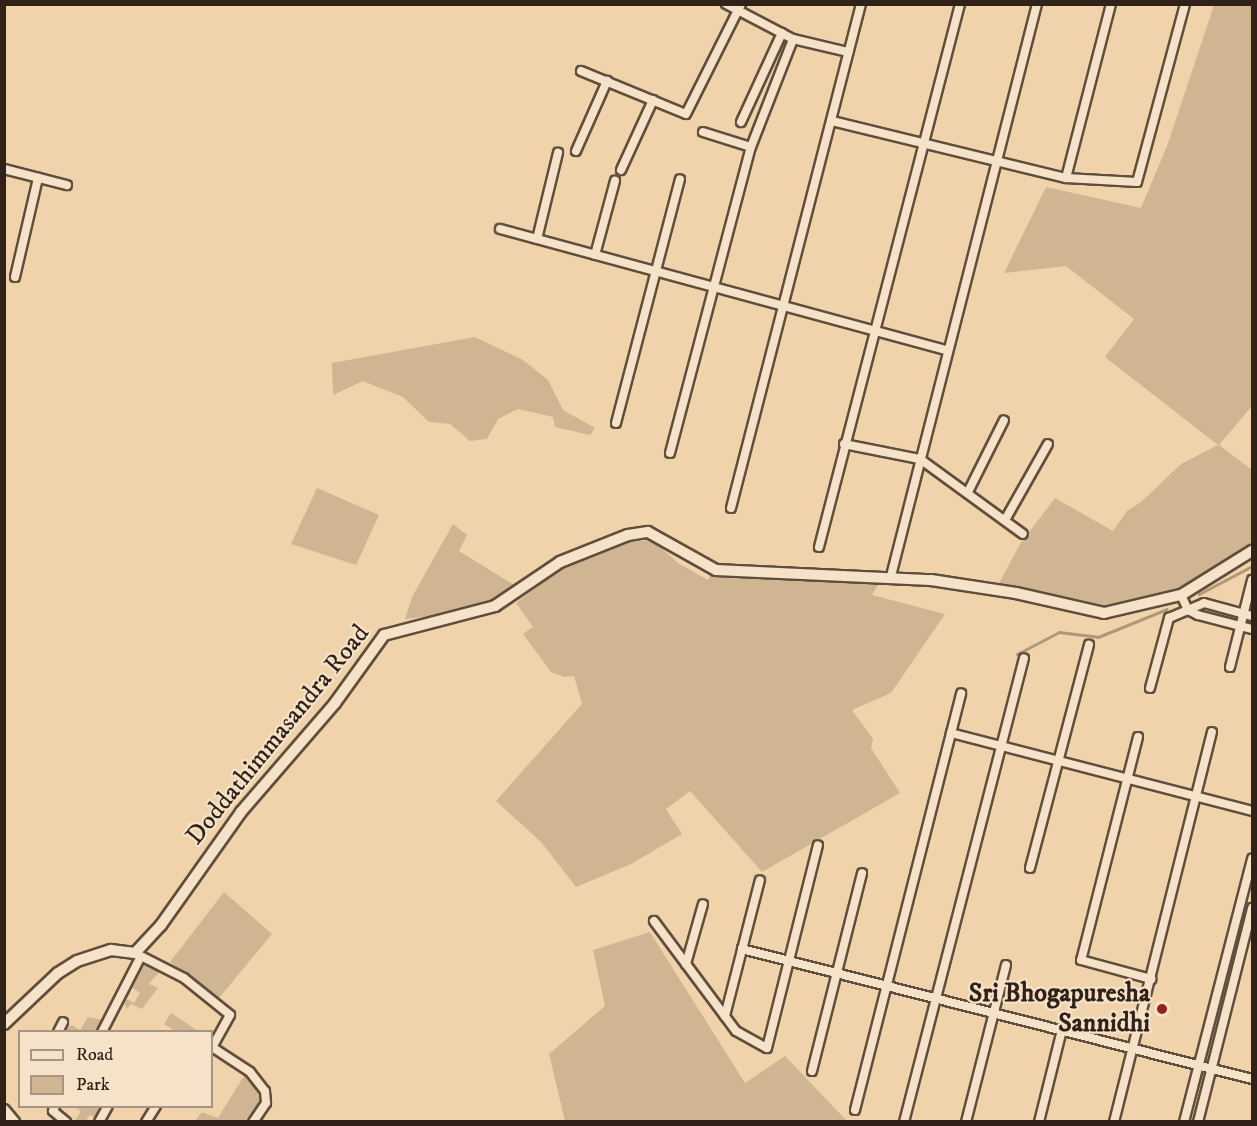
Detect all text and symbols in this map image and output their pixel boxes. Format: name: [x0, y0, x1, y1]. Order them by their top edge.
street label: Doddathimmasandra Road: [180, 619, 376, 851]
place label: Sri Bhogapuresha Sannidhi: [969, 978, 1150, 1040]
marker: Sri Bhogapuresha Sannidhi: [1155, 1002, 1169, 1016]
legend: [18, 1030, 213, 1108]
text: Road: [76, 1044, 113, 1066]
text: Park: [76, 1074, 110, 1096]

